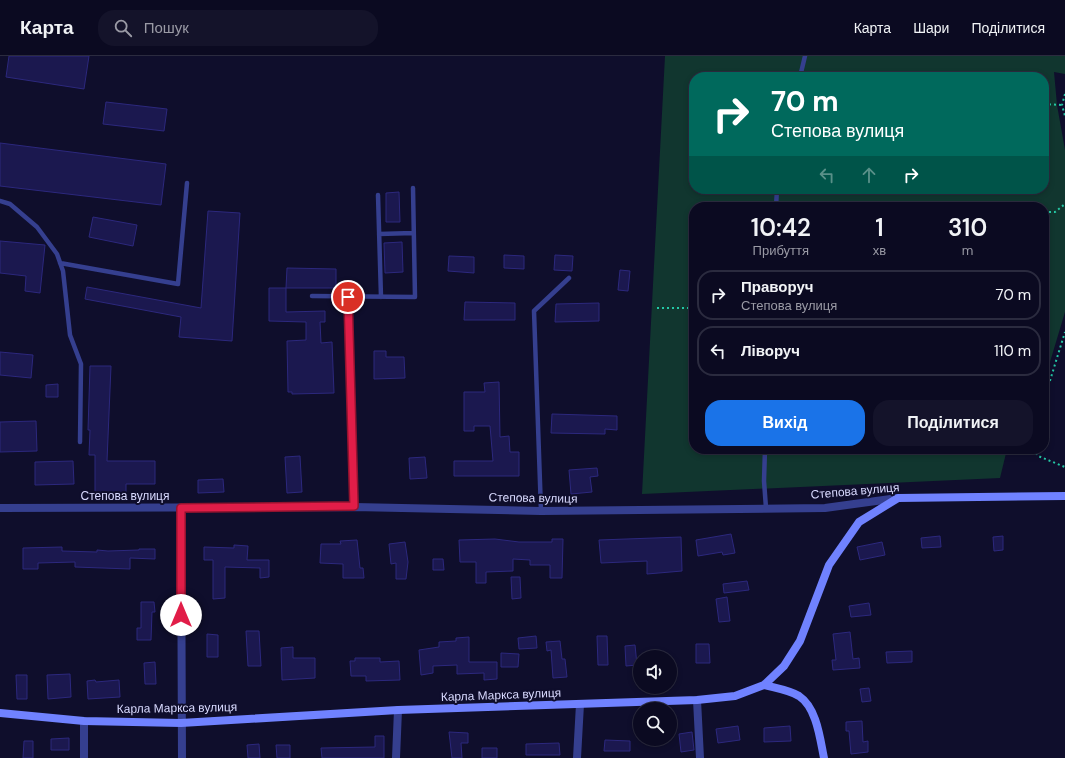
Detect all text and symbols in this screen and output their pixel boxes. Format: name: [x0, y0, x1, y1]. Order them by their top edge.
search box: [98, 10, 378, 46]
text: Карта: [20, 15, 74, 40]
icon: search: [112, 17, 134, 39]
text: Пошук: [144, 18, 189, 38]
text: Карта: [854, 19, 891, 37]
text: Шари: [913, 19, 949, 37]
text: Поділитися: [971, 19, 1045, 37]
text: 70 m: [771, 83, 839, 120]
icon: right: [705, 88, 757, 140]
text: Степова вулиця: [771, 119, 904, 143]
icon: left: [816, 164, 838, 186]
icon: ahead: [858, 164, 880, 186]
icon: right: [900, 164, 922, 186]
text: 10:42: [751, 212, 811, 243]
text: 1: [875, 212, 884, 243]
text: 310: [948, 212, 987, 243]
text: Прибуття: [753, 242, 809, 259]
text: хв: [873, 242, 886, 259]
text: m: [962, 242, 973, 259]
text: Праворуч: [741, 277, 814, 297]
pin: [331, 280, 365, 314]
icon: right: [707, 284, 729, 306]
text: 70 m: [996, 285, 1031, 305]
icon: arrive: [337, 286, 359, 308]
text: Степова вулиця: [741, 297, 837, 314]
icon: left: [707, 340, 729, 362]
text: Ліворуч: [741, 341, 800, 361]
text: 110 m: [994, 341, 1031, 361]
button: Вихід: [705, 400, 865, 446]
button: Поділитися: [873, 400, 1033, 446]
street label: Степова вулиця: [810, 479, 900, 503]
street label: Степова вулиця: [81, 488, 169, 504]
street label: Степова вулиця: [488, 489, 578, 507]
position arrow: [160, 594, 202, 636]
map controls: [633, 650, 677, 746]
button: sound: [633, 650, 677, 694]
street label: Карла Маркса вулиця: [441, 685, 561, 705]
street label: Карла Маркса вулиця: [117, 699, 237, 717]
button: search: [633, 702, 677, 746]

